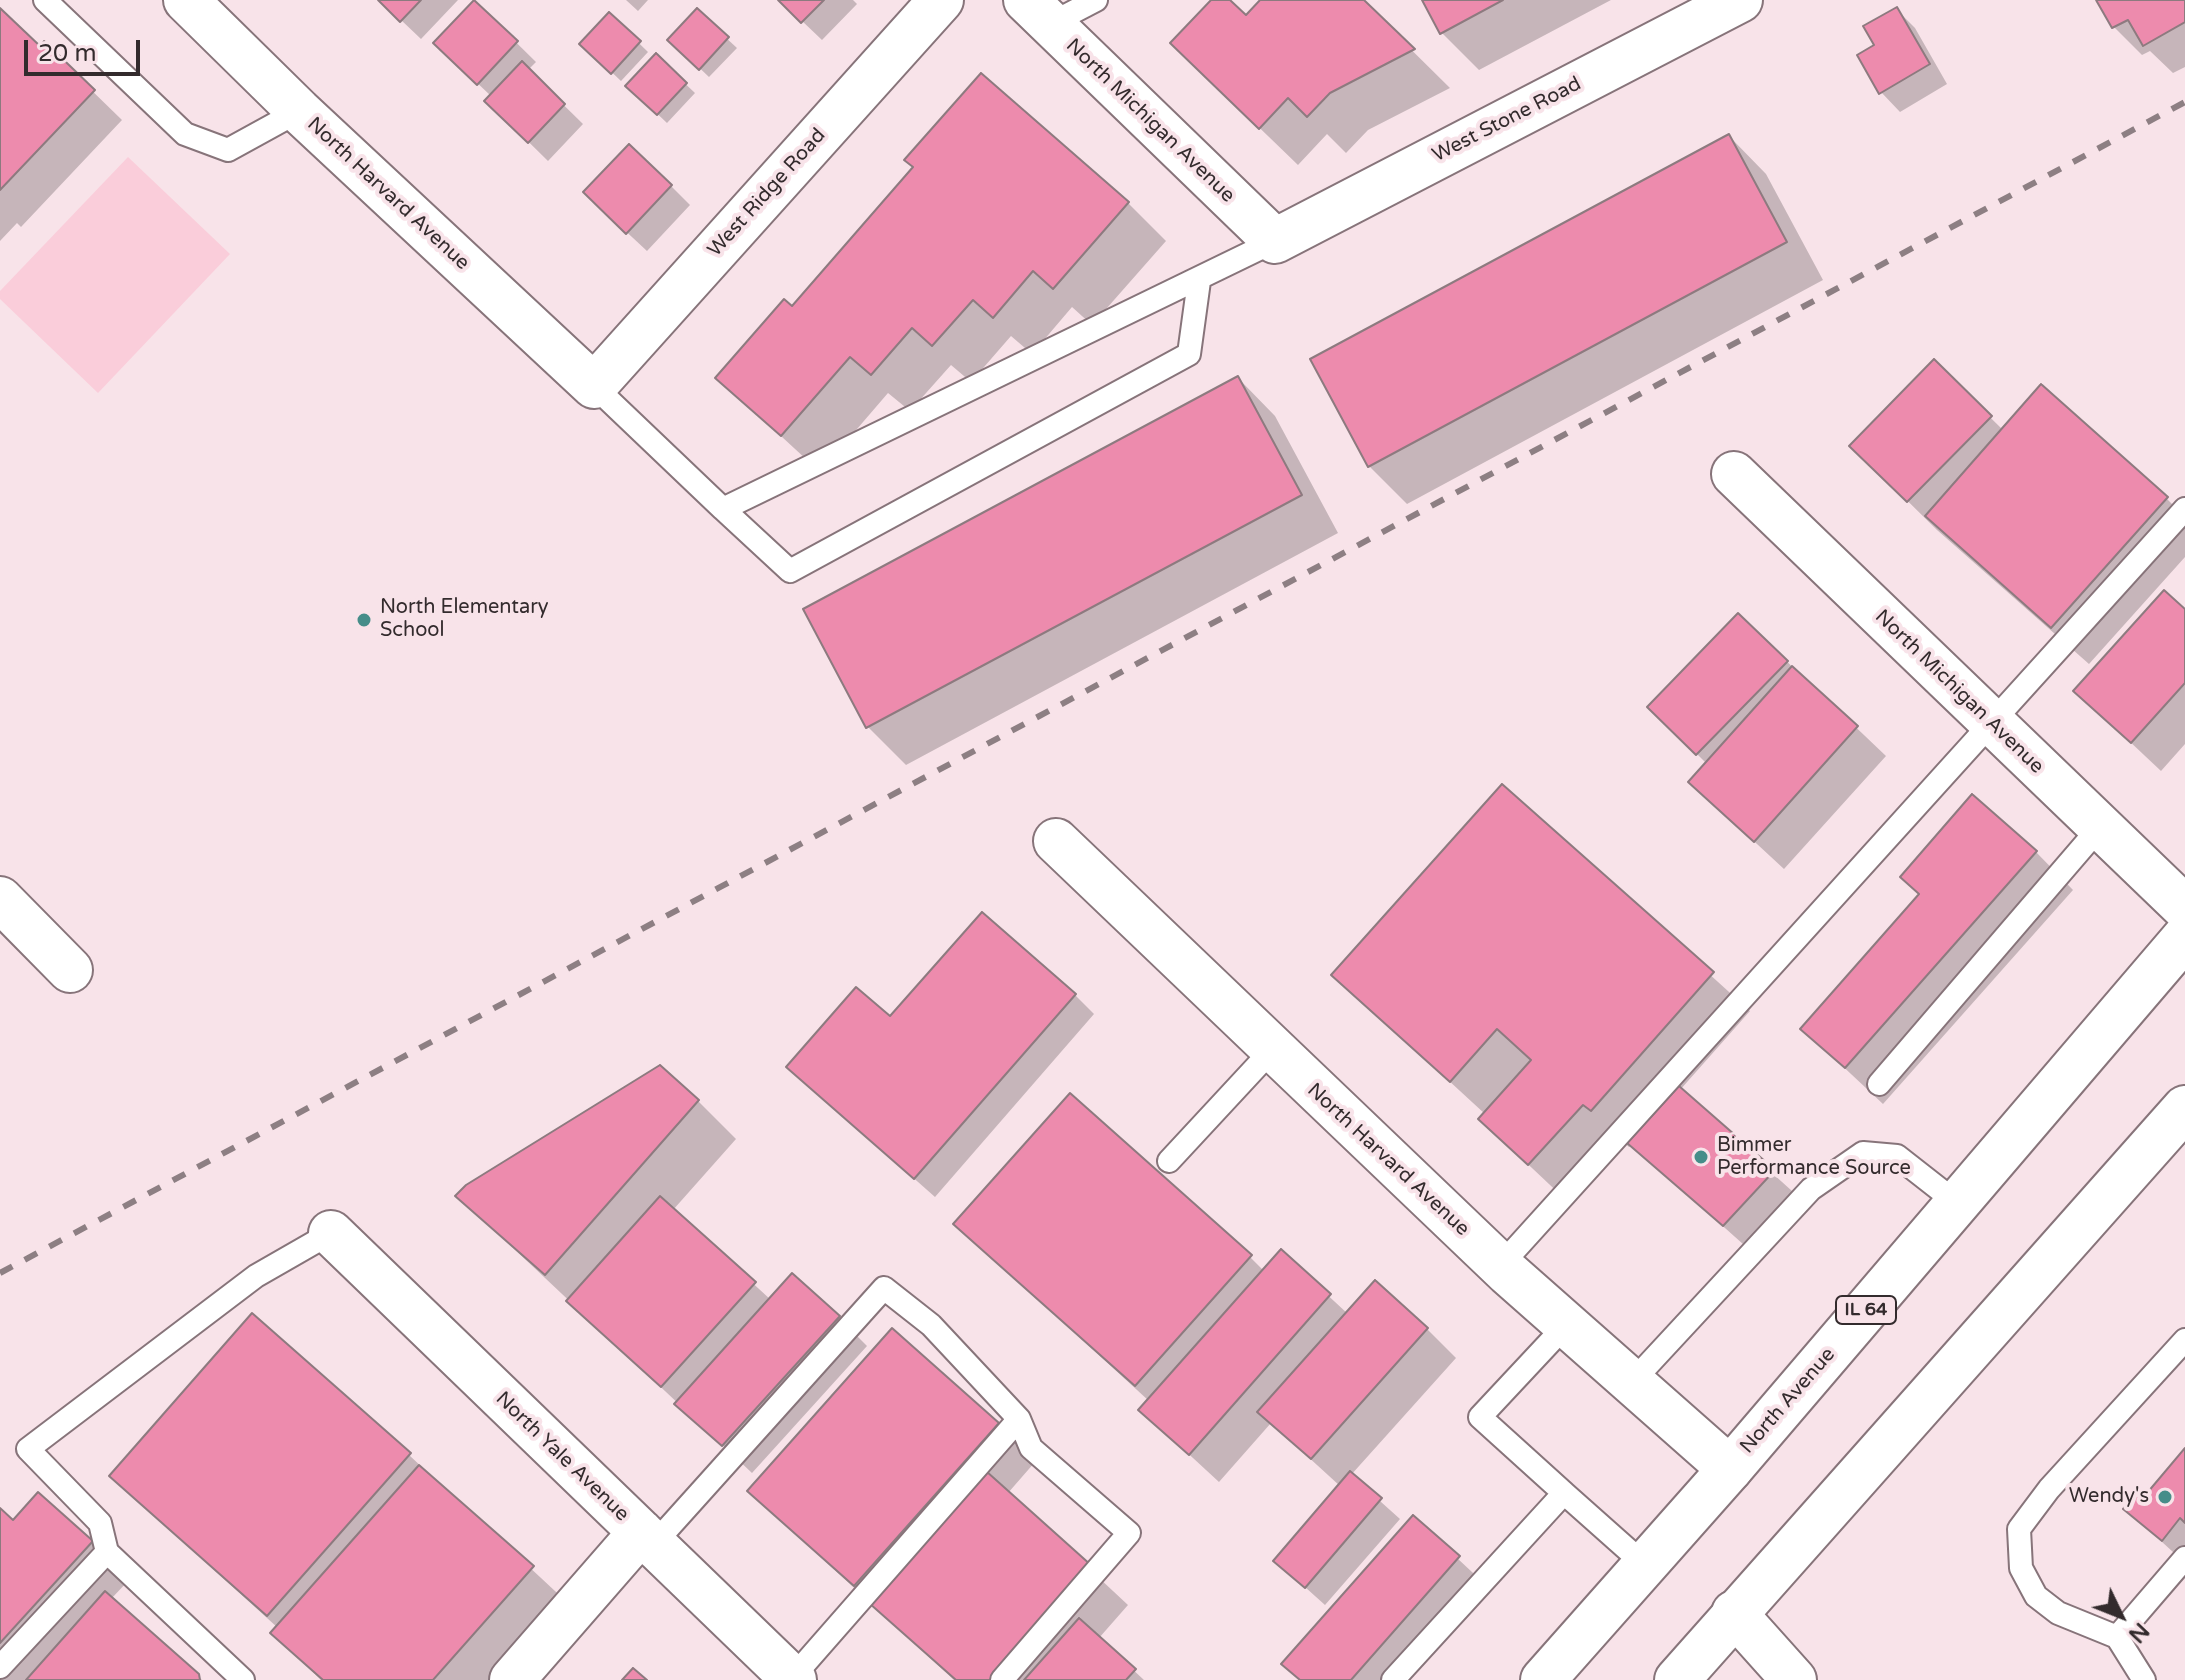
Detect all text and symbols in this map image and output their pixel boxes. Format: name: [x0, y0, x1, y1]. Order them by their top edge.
scale bar: [28, 24, 144, 74]
street label: North Michigan Avenue: [1061, 34, 1239, 208]
text: 20 m: [38, 39, 96, 68]
street label: West Stone Road: [1429, 72, 1585, 168]
street label: North Harvard Avenue: [302, 113, 474, 275]
street label: West Ridge Road: [703, 124, 831, 262]
place label: North Elementary School: [380, 596, 549, 643]
street label: North Michigan Avenue: [1870, 605, 2048, 779]
marker: North Elementary School: [355, 611, 373, 629]
street label: North Harvard Avenue: [1302, 1079, 1474, 1241]
place label: Bimmer Performance Source: [1717, 1134, 1911, 1181]
marker: Bimmer Performance Source: [1692, 1148, 1710, 1166]
road number: IL 64: [1836, 1296, 1896, 1324]
street label: North Avenue: [1736, 1343, 1840, 1459]
street label: North Yale Avenue: [490, 1387, 634, 1527]
place label: Wendy's: [2069, 1485, 2149, 1509]
marker: Wendy's: [2156, 1488, 2174, 1506]
north arrow: [2081, 1576, 2161, 1656]
text: N: [2123, 1617, 2154, 1648]

